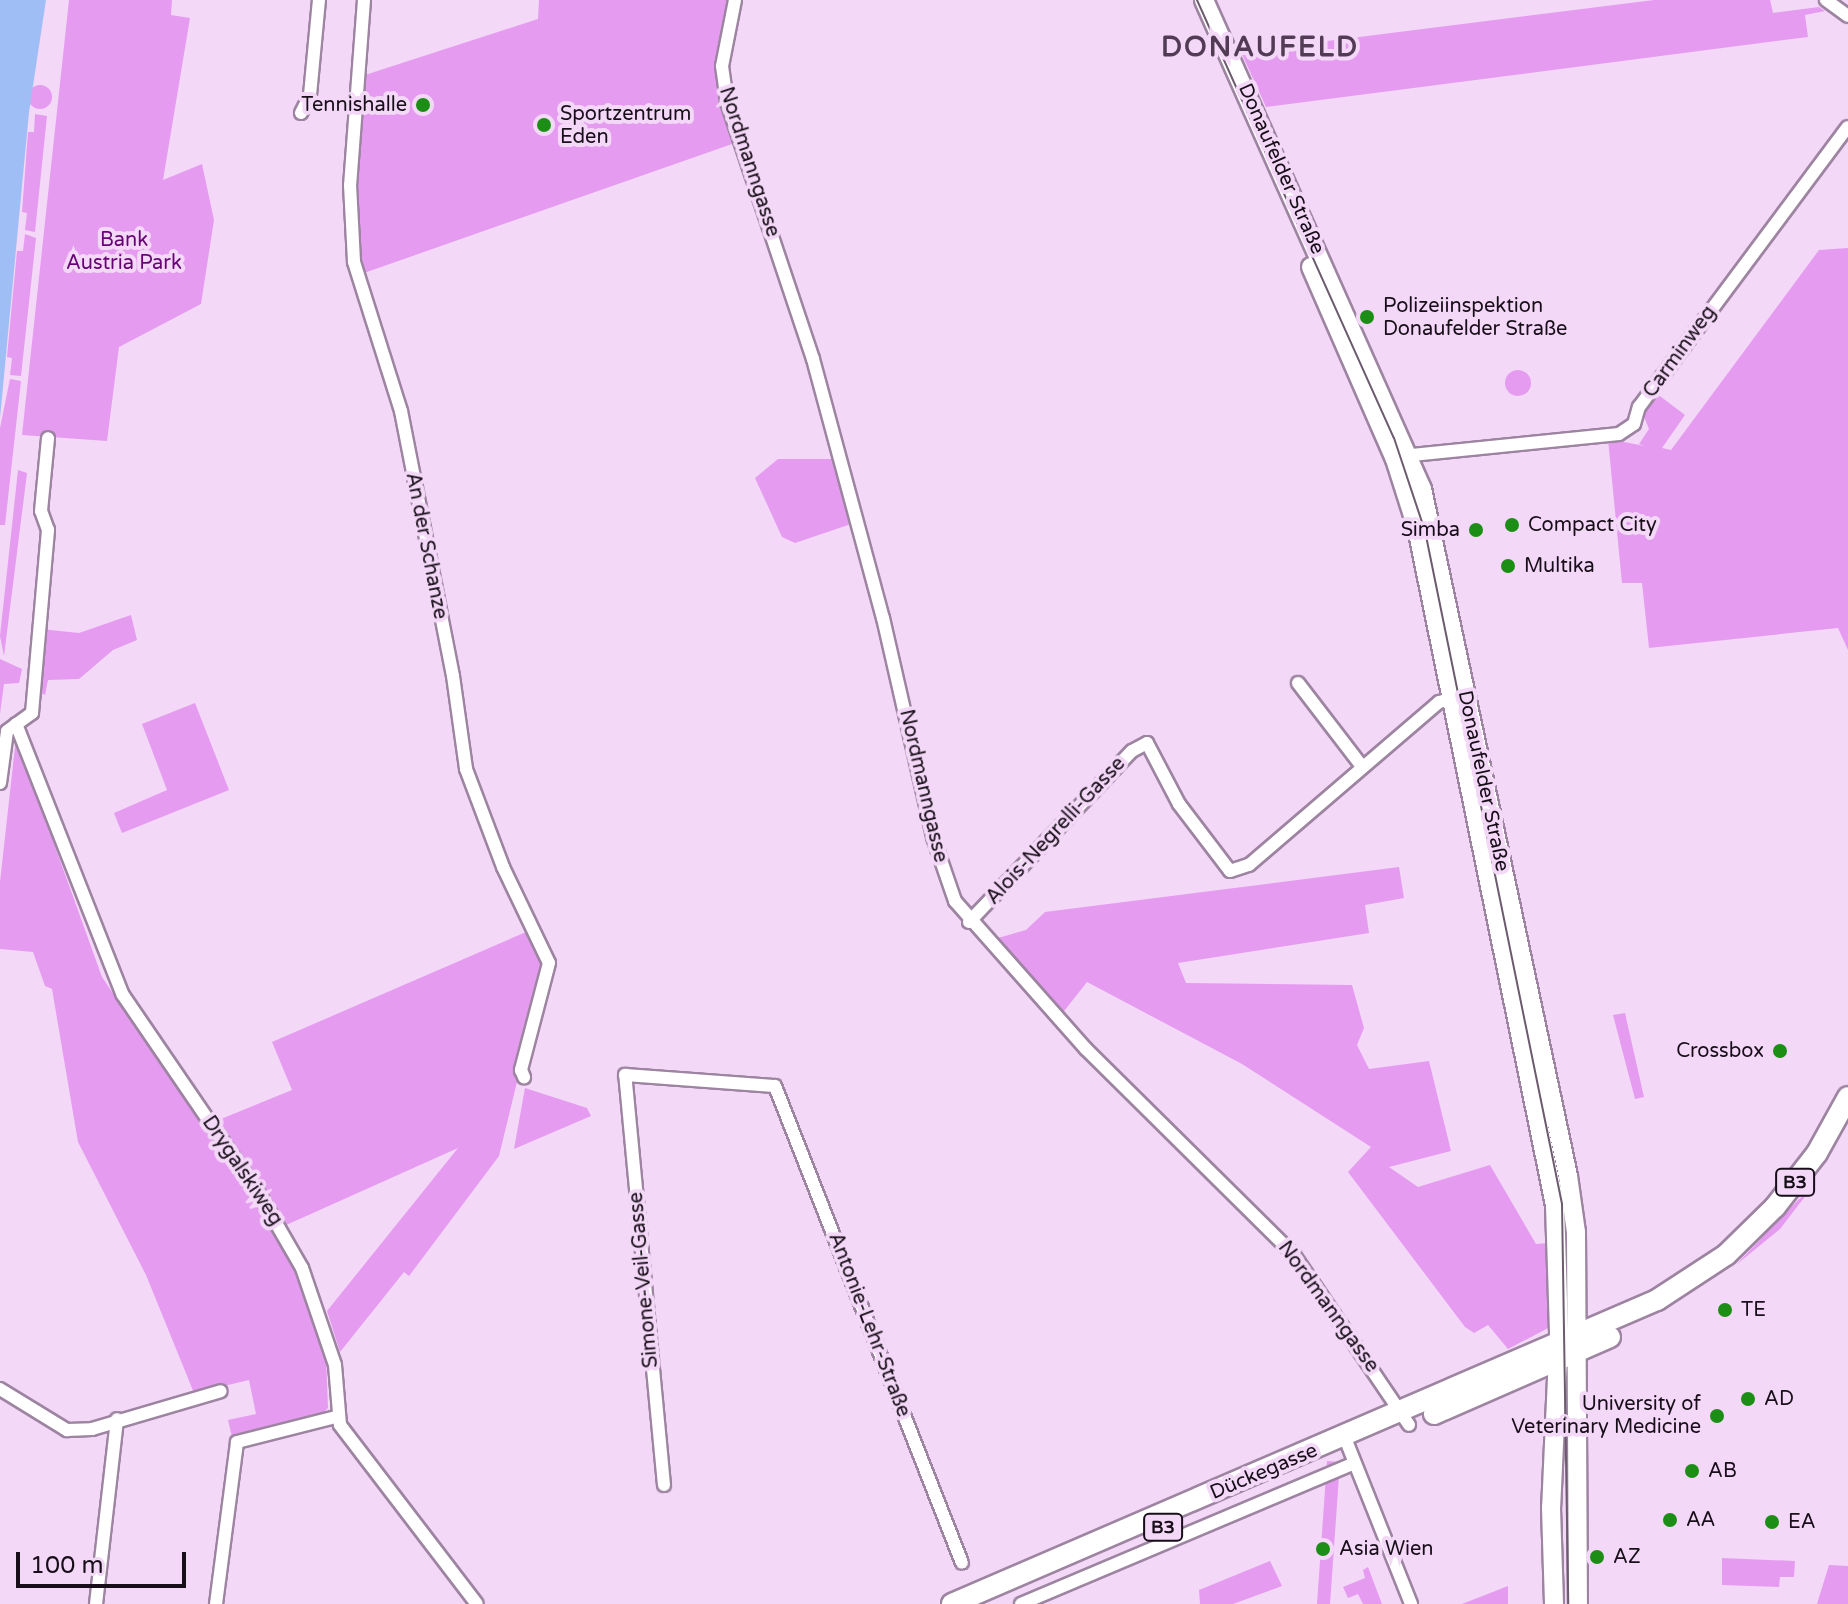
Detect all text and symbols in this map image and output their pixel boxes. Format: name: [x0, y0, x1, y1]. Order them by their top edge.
district label: DONAUFELD: [1161, 30, 1359, 64]
street label: Donaufelder Straße: [1233, 80, 1329, 258]
street label: Nordmanngasse: [713, 84, 785, 240]
place label: Tennishalle: [301, 93, 407, 117]
marker: Tennishalle: [414, 96, 432, 114]
place label: Sportzentrum Eden: [560, 102, 691, 149]
marker: Sportzentrum Eden: [535, 116, 553, 134]
park label: Bank Austria Park: [66, 229, 182, 276]
place label: Polizeiinspektion Donaufelder Straße: [1383, 294, 1567, 341]
street label: Carminweg: [1639, 301, 1721, 403]
marker: Polizeiinspektion Donaufelder Straße: [1358, 308, 1376, 326]
street label: An der Schanze: [400, 471, 452, 621]
place label: Compact City: [1528, 513, 1657, 537]
marker: Compact City: [1503, 516, 1521, 534]
place label: Simba: [1401, 518, 1460, 542]
marker: Simba: [1467, 521, 1485, 539]
place label: Multika: [1524, 554, 1595, 578]
marker: Multika: [1499, 557, 1517, 575]
street label: Donaufelder Straße: [1452, 688, 1514, 874]
street label: Nordmanngasse: [894, 707, 952, 865]
street label: Alois-Negrelli-Gasse: [981, 752, 1131, 910]
place label: Crossbox: [1676, 1039, 1764, 1063]
marker: Crossbox: [1771, 1042, 1789, 1060]
street label: Drygalskiweg: [197, 1112, 287, 1230]
road number: B3: [1775, 1168, 1815, 1196]
street label: Simone-Veil-Gasse: [624, 1191, 664, 1369]
street label: Antonie-Lehr-Straße: [823, 1229, 915, 1421]
street label: Nordmanngasse: [1272, 1237, 1384, 1377]
place label: TE: [1741, 1298, 1766, 1322]
marker: TE: [1716, 1301, 1734, 1319]
place label: AD: [1764, 1387, 1794, 1411]
marker: AD: [1739, 1390, 1757, 1408]
place label: University of Veterinary Medicine: [1511, 1392, 1701, 1439]
marker: University of Veterinary Medicine: [1708, 1407, 1726, 1425]
street label: Dückegasse: [1207, 1439, 1321, 1505]
place label: AB: [1708, 1459, 1737, 1483]
marker: AB: [1683, 1462, 1701, 1480]
place label: AA: [1686, 1508, 1715, 1532]
place label: EA: [1788, 1510, 1816, 1534]
marker: AA: [1661, 1511, 1679, 1529]
road number: B3: [1143, 1513, 1183, 1541]
marker: EA: [1763, 1513, 1781, 1531]
scale bar: [20, 1536, 190, 1586]
place label: Asia Wien: [1339, 1537, 1433, 1561]
marker: Asia Wien: [1314, 1540, 1332, 1558]
place label: AZ: [1613, 1545, 1641, 1569]
marker: AZ: [1588, 1548, 1606, 1566]
text: 100 m: [30, 1551, 104, 1580]

